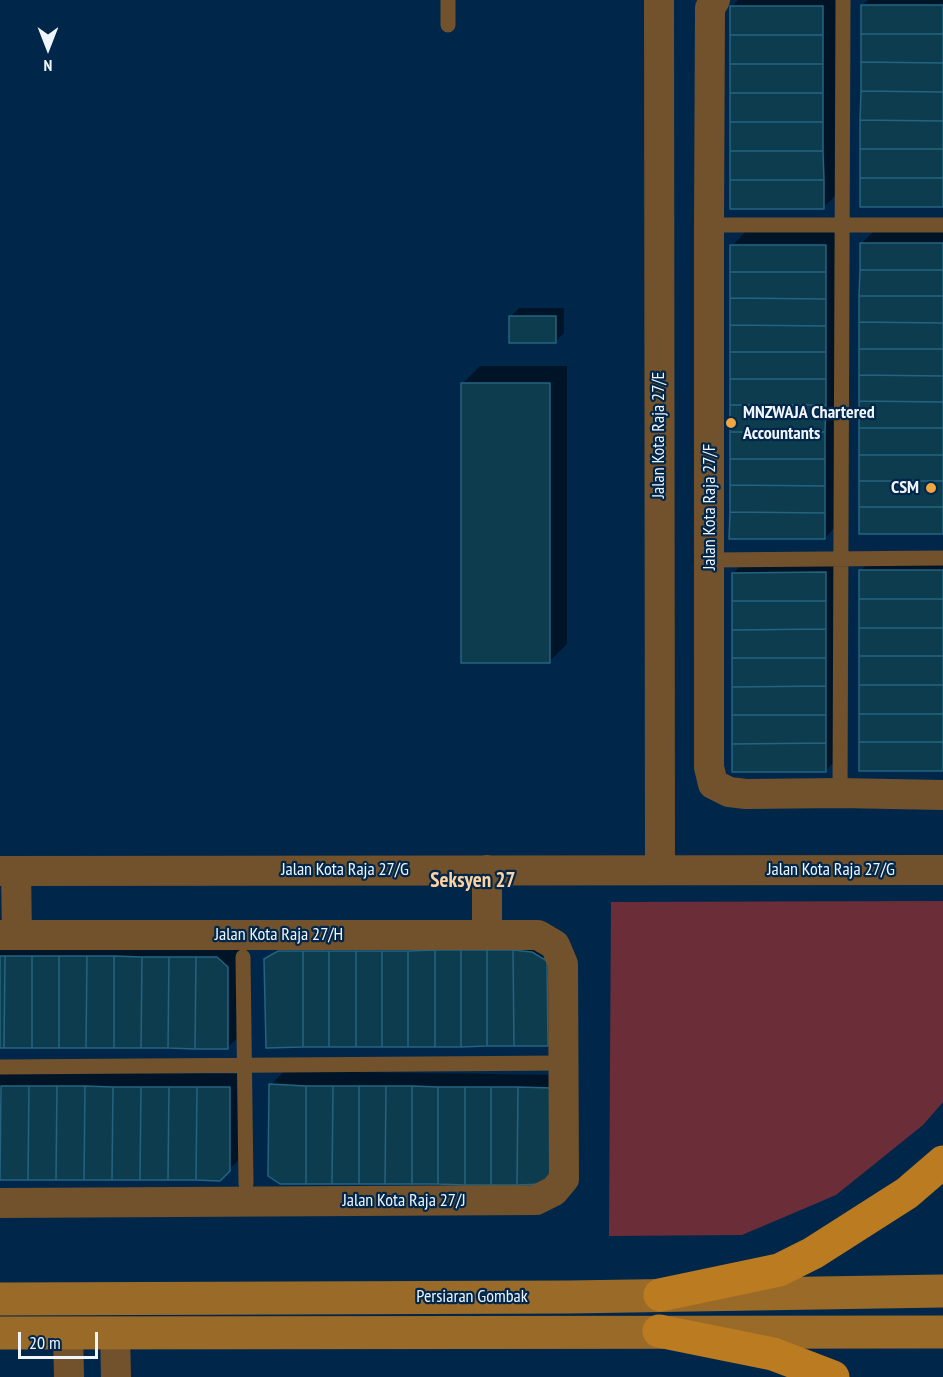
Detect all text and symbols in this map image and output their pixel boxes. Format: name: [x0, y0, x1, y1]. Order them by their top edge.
north arrow: [18, 18, 78, 78]
text: N: [44, 56, 52, 76]
street label: Jalan Kota Raja 27/E: [648, 372, 670, 498]
place label: MNZWAJA Chartered Accountants: [743, 402, 875, 444]
marker: MNZWAJA Chartered Accountants: [724, 416, 738, 430]
street label: Jalan Kota Raja 27/F: [699, 444, 721, 570]
place label: CSM: [891, 477, 919, 499]
marker: CSM: [924, 481, 938, 495]
street label: Jalan Kota Raja 27/G: [281, 859, 409, 881]
street label: Jalan Kota Raja 27/G: [767, 859, 895, 881]
district label: Seksyen 27: [430, 868, 516, 894]
street label: Jalan Kota Raja 27/H: [215, 924, 343, 946]
street label: Jalan Kota Raja 27/J: [342, 1190, 466, 1212]
street label: Persiaran Gombak: [416, 1286, 528, 1308]
scale bar: [21, 1320, 100, 1358]
text: 20 m: [29, 1331, 61, 1354]

